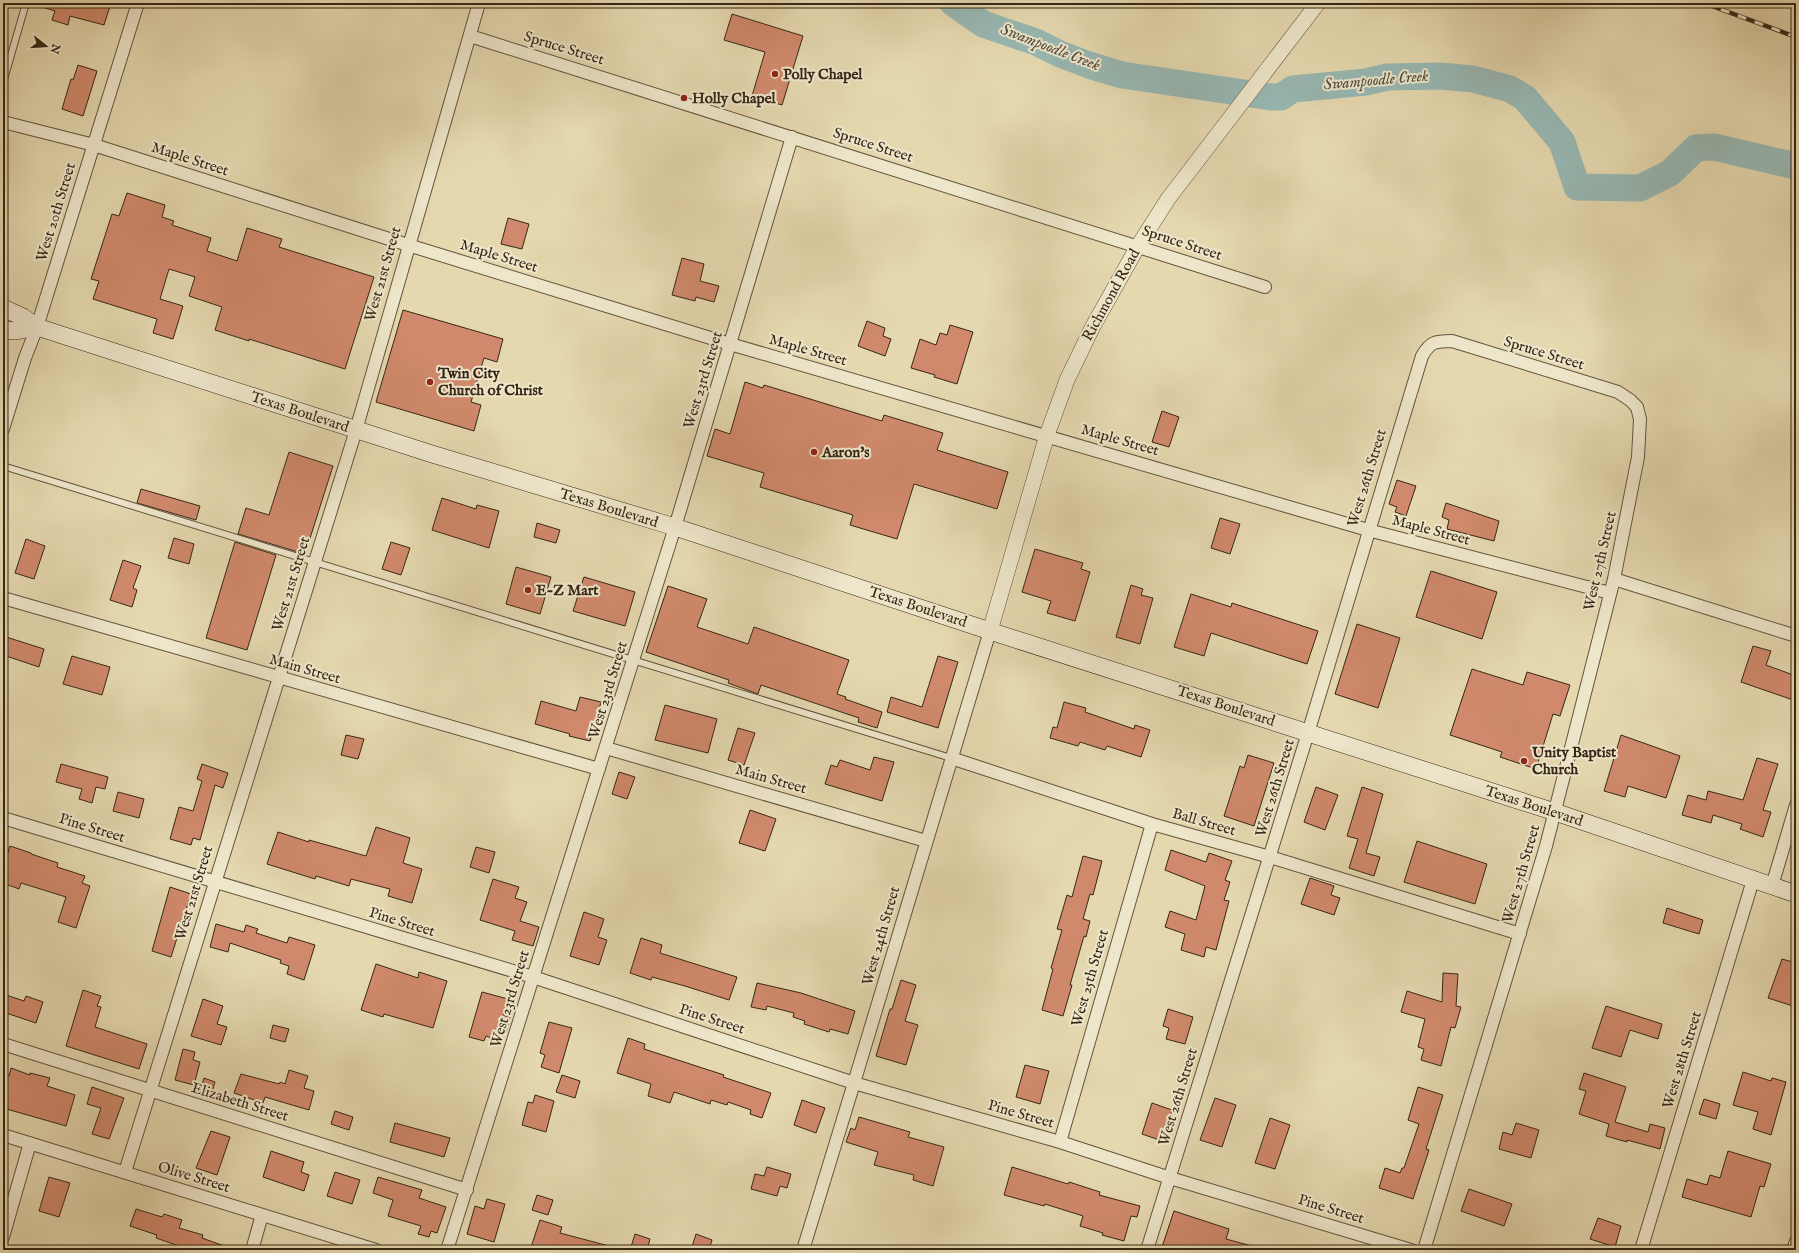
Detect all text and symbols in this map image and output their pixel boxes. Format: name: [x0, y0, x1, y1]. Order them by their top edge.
water label: Swampoodle Creek: [997, 20, 1103, 76]
north arrow: [26, 26, 66, 66]
street label: Spruce Street: [522, 27, 606, 69]
text: N: [46, 41, 63, 56]
place label: Polly Chapel: [783, 65, 863, 84]
water label: Swampoodle Creek: [1323, 66, 1430, 96]
marker: Polly Chapel: [770, 69, 780, 79]
place label: Holly Chapel: [692, 89, 777, 108]
marker: Holly Chapel: [679, 93, 689, 103]
street label: Spruce Street: [831, 123, 915, 167]
street label: Maple Street: [149, 138, 231, 180]
street label: West 20th Street: [32, 160, 80, 264]
street label: Spruce Street: [1140, 221, 1224, 265]
street label: West 21st Street: [360, 224, 406, 324]
street label: Maple Street: [458, 235, 540, 277]
street label: Richmond Road: [1078, 245, 1145, 344]
street label: West 23rd Street: [679, 329, 727, 431]
street label: Maple Street: [767, 330, 849, 370]
street label: Spruce Street: [1502, 332, 1586, 374]
place label: Twin City Church of Christ: [437, 364, 544, 400]
marker: Twin City Church of Christ: [425, 377, 435, 387]
street label: Texas Boulevard: [249, 387, 352, 437]
street label: Maple Street: [1079, 420, 1161, 460]
street label: West 26th Street: [1343, 427, 1391, 529]
place label: Aaron's: [821, 443, 870, 462]
marker: Aaron's: [809, 447, 819, 457]
street label: Texas Boulevard: [557, 484, 662, 532]
street label: West 27th Street: [1579, 509, 1621, 613]
street label: Maple Street: [1390, 510, 1472, 550]
street label: West 21st Street: [268, 534, 314, 634]
place label: E-Z Mart: [536, 581, 599, 600]
street label: Texas Boulevard: [867, 582, 970, 632]
marker: E-Z Mart: [523, 585, 533, 595]
street label: West 23rd Street: [584, 639, 632, 741]
street label: Main Street: [267, 650, 343, 688]
street label: Texas Boulevard: [1175, 681, 1278, 731]
street label: West 26th Street: [1251, 737, 1299, 839]
place label: Unity Baptist Church: [1531, 743, 1617, 779]
marker: Unity Baptist Church: [1519, 756, 1529, 766]
street label: Main Street: [733, 760, 809, 798]
street label: Texas Boulevard: [1483, 781, 1586, 831]
street label: Ball Street: [1170, 804, 1238, 840]
street label: Pine Street: [57, 809, 127, 847]
street label: West 27th Street: [1498, 822, 1544, 926]
street label: West 21st Street: [171, 843, 217, 943]
street label: West 24th Street: [858, 884, 904, 988]
street label: Pine Street: [367, 903, 437, 941]
street label: West 25th Street: [1067, 927, 1113, 1029]
street label: West 23rd Street: [486, 948, 534, 1050]
street label: Pine Street: [677, 999, 747, 1039]
street label: West 28th Street: [1658, 1009, 1706, 1111]
street label: West 26th Street: [1154, 1046, 1202, 1148]
street label: Elizabeth Street: [189, 1078, 291, 1126]
street label: Pine Street: [986, 1095, 1056, 1133]
street label: Olive Street: [156, 1157, 232, 1197]
street label: Pine Street: [1296, 1190, 1366, 1228]

